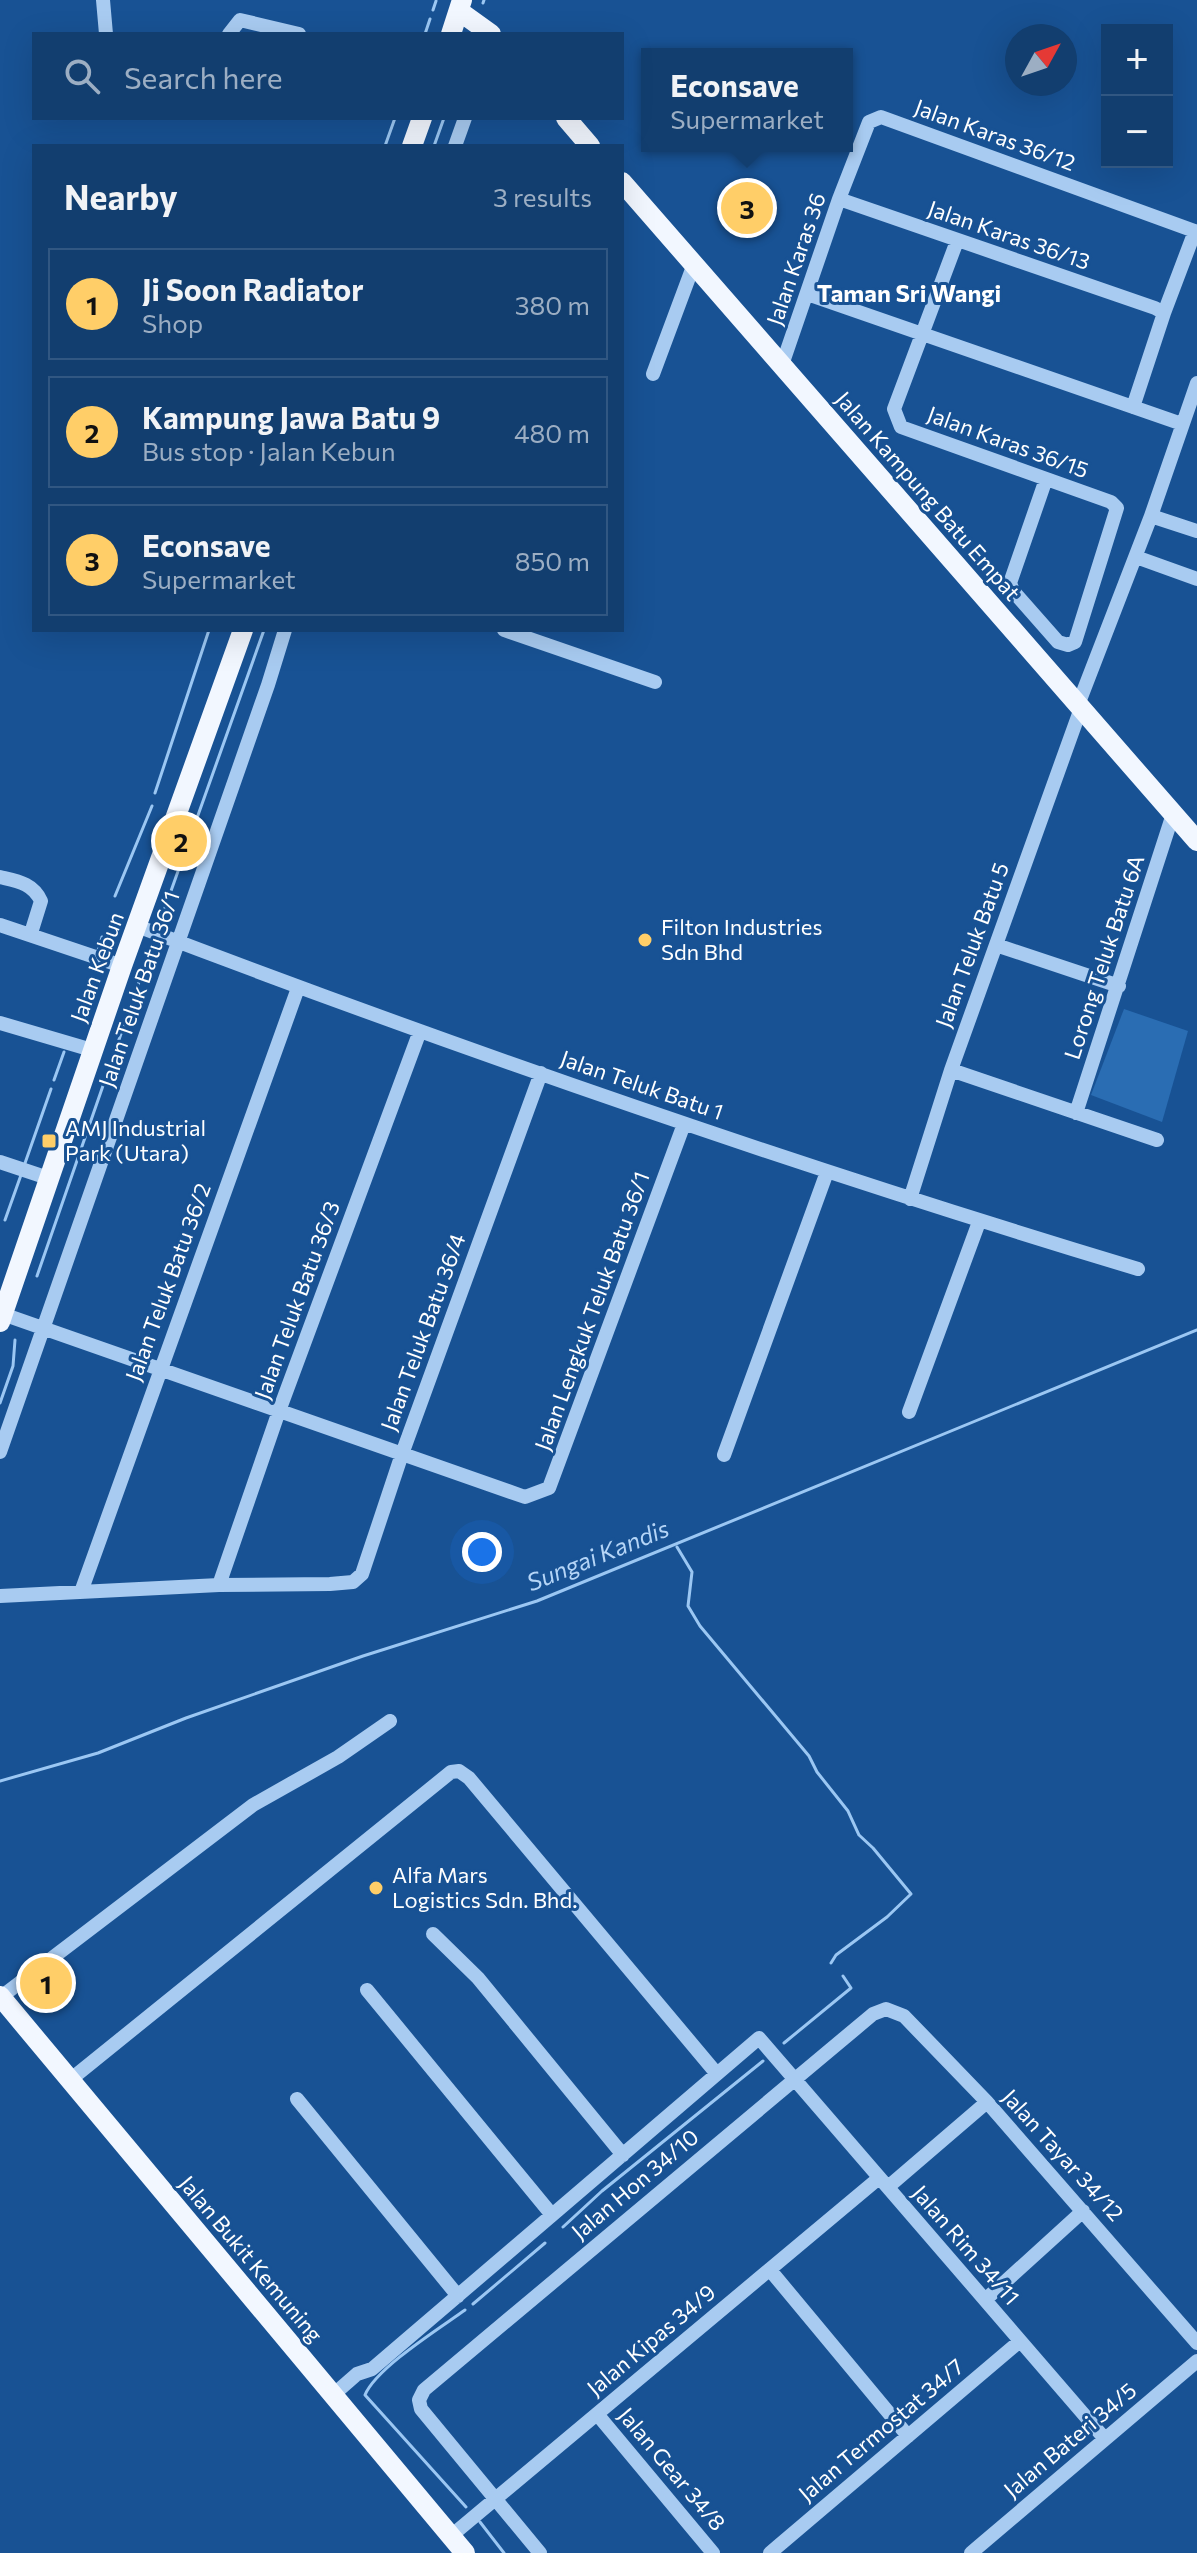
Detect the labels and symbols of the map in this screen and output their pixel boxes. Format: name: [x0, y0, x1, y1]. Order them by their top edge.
north arrow: [1005, 24, 1077, 96]
street label: Jalan Karas 36/12: [911, 93, 1079, 176]
pin: 3: [721, 178, 773, 238]
street label: Jalan Karas 36: [760, 189, 831, 329]
street label: Jalan Karas 36/13: [925, 194, 1094, 275]
district label: Taman Sri Wangi: [817, 278, 1001, 307]
street label: Jalan Kampung Batu Empat: [830, 386, 1027, 606]
street label: Jalan Karas 36/15: [924, 400, 1093, 483]
pin: 2: [155, 811, 207, 871]
street label: Lorong Teluk Batu 6A: [1058, 851, 1149, 1062]
street label: Jalan Teluk Batu 5: [929, 859, 1014, 1031]
street label: Jalan Teluk Batu 36/1: [92, 887, 185, 1090]
street label: Jalan Kebun: [64, 908, 129, 1026]
place label: Filton Industries Sdn Bhd: [661, 913, 822, 965]
marker: Filton Industries Sdn Bhd: [636, 931, 654, 949]
street label: Jalan Teluk Batu 1: [557, 1044, 727, 1125]
place label: AMJ Industrial Park (Utara): [65, 1114, 206, 1166]
marker: AMJ Industrial Park (Utara): [40, 1132, 58, 1150]
street label: Jalan Lengkuk Teluk Batu 36/1: [528, 1168, 655, 1454]
street label: Jalan Teluk Batu 36/2: [119, 1179, 216, 1384]
street label: Jalan Teluk Batu 36/3: [248, 1197, 345, 1403]
street label: Jalan Teluk Batu 36/4: [374, 1230, 471, 1434]
water label: Sungai Kandis: [522, 1513, 673, 1596]
your location: [462, 1532, 502, 1572]
place label: Alfa Mars Logistics Sdn. Bhd.: [392, 1861, 577, 1913]
marker: Alfa Mars Logistics Sdn. Bhd.: [367, 1879, 385, 1897]
pin: 1: [20, 1953, 72, 2013]
street label: Jalan Tayar 34/12: [997, 2083, 1130, 2226]
street label: Jalan Hon 34/10: [566, 2123, 704, 2245]
street label: Jalan Bukit Kemuning: [174, 2170, 329, 2347]
street label: Jalan Rim 34/11: [907, 2179, 1026, 2310]
street label: Jalan Kipas 34/9: [581, 2278, 720, 2401]
street label: Jalan Termostat 34/7: [792, 2353, 969, 2507]
street label: Jalan Bateri 34/5: [998, 2376, 1141, 2503]
street label: Jalan Gear 34/8: [613, 2402, 732, 2536]

